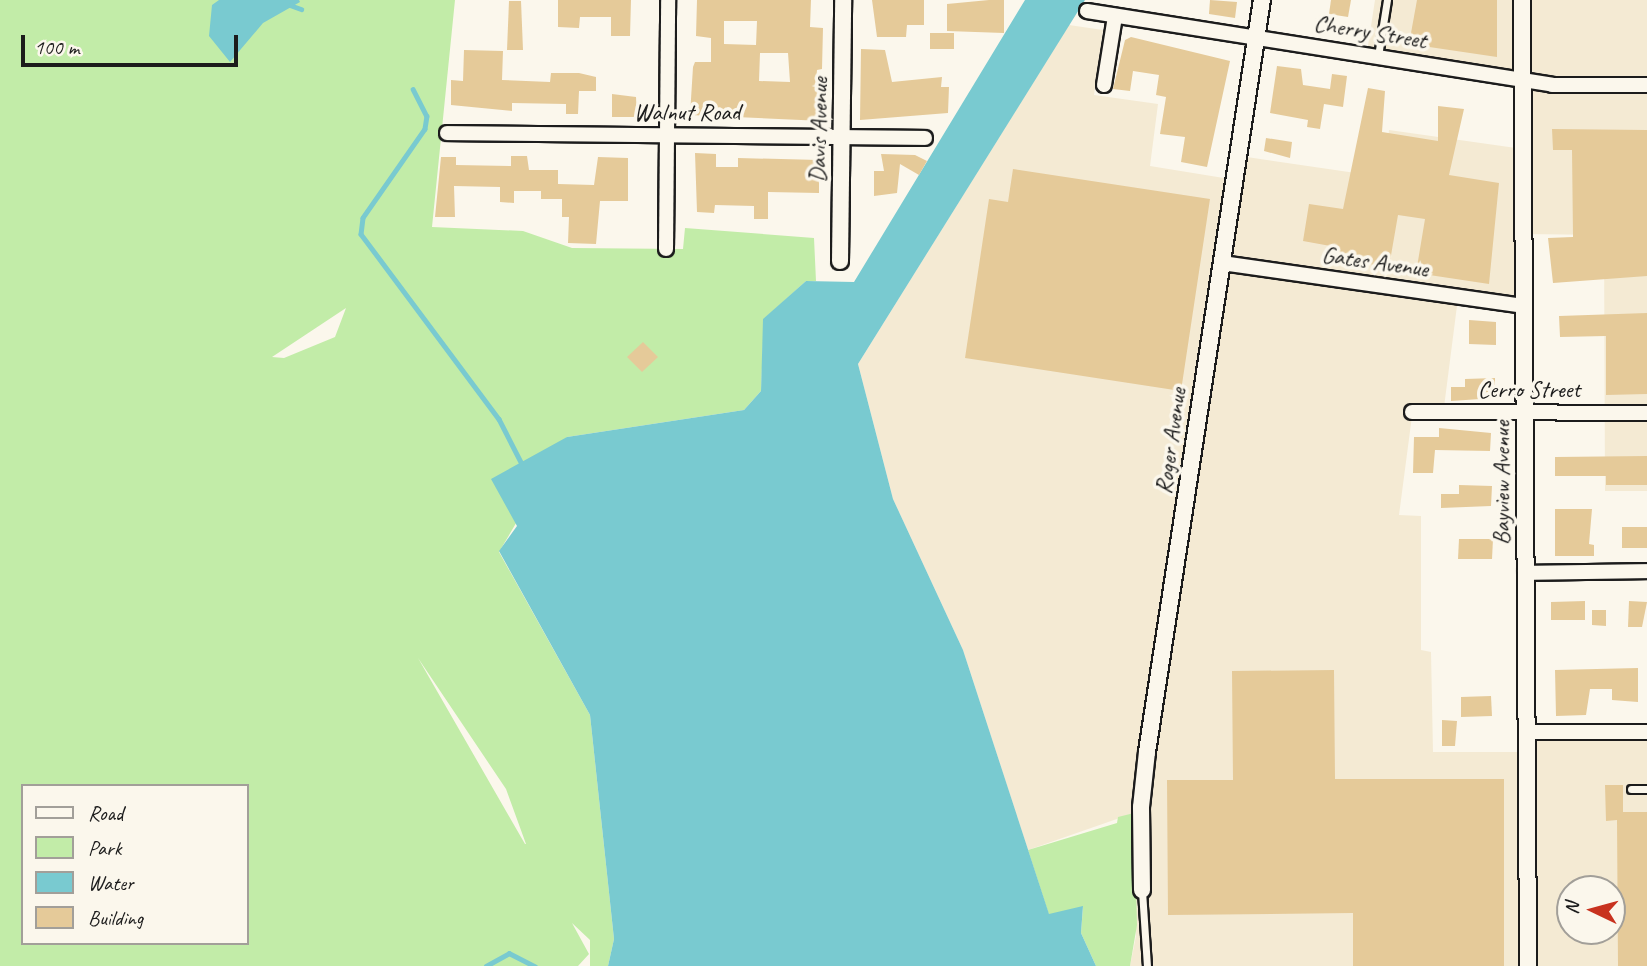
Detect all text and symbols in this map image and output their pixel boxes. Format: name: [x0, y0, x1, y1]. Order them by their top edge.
street label: Cherry Street: [1312, 9, 1428, 55]
scale bar: [24, 21, 242, 65]
text: 100 m: [34, 34, 79, 60]
street label: Davis Avenue: [804, 77, 834, 183]
street label: Walnut Road: [634, 99, 740, 127]
street label: Gates Avenue: [1320, 240, 1430, 284]
street label: Cerro Street: [1478, 376, 1580, 404]
street label: Roger Avenue: [1149, 386, 1193, 496]
street label: Bayview Avenue: [1488, 421, 1516, 545]
legend: [21, 784, 248, 945]
text: Road: [88, 800, 123, 826]
text: Park: [88, 835, 121, 861]
text: Water: [88, 870, 134, 896]
north arrow: [1556, 875, 1626, 945]
text: N: [1560, 901, 1585, 915]
text: Building: [88, 905, 143, 931]

